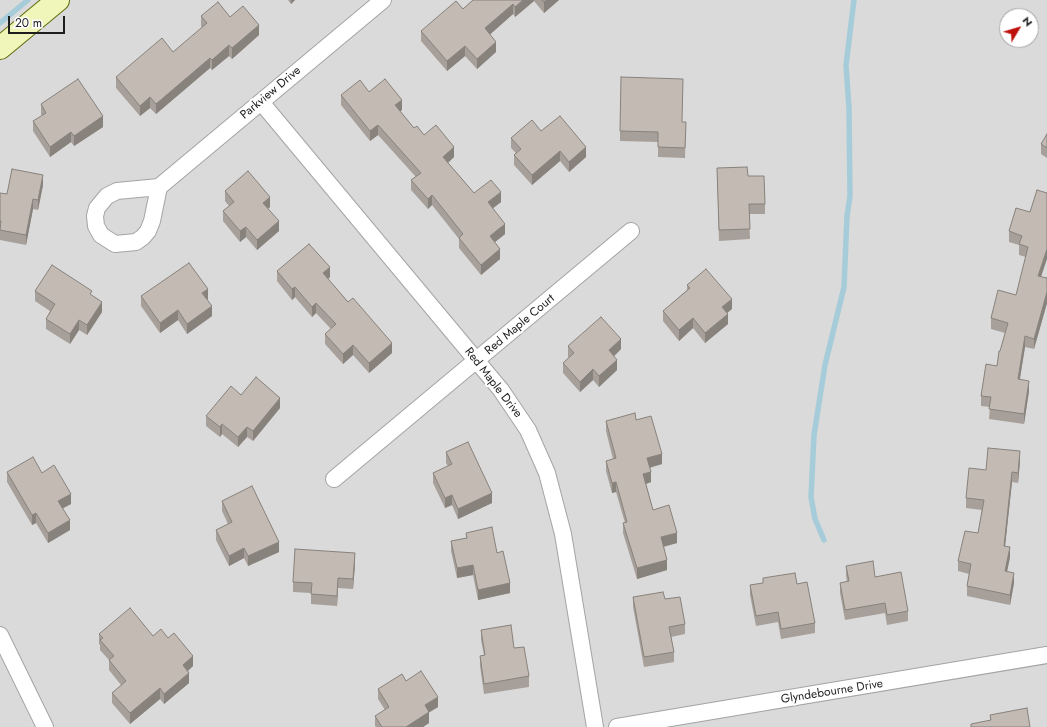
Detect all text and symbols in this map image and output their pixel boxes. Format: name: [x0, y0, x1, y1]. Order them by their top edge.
scale bar: [10, 8, 67, 34]
north arrow: [999, 8, 1039, 48]
text: N: [1019, 13, 1037, 30]
text: 20 m: [15, 14, 42, 32]
street label: Parkview Drive: [238, 64, 304, 122]
street label: Red Maple Court: [482, 292, 558, 358]
street label: Red Maple Drive: [461, 345, 525, 421]
street label: Glyndebourne Drive: [780, 677, 884, 707]

